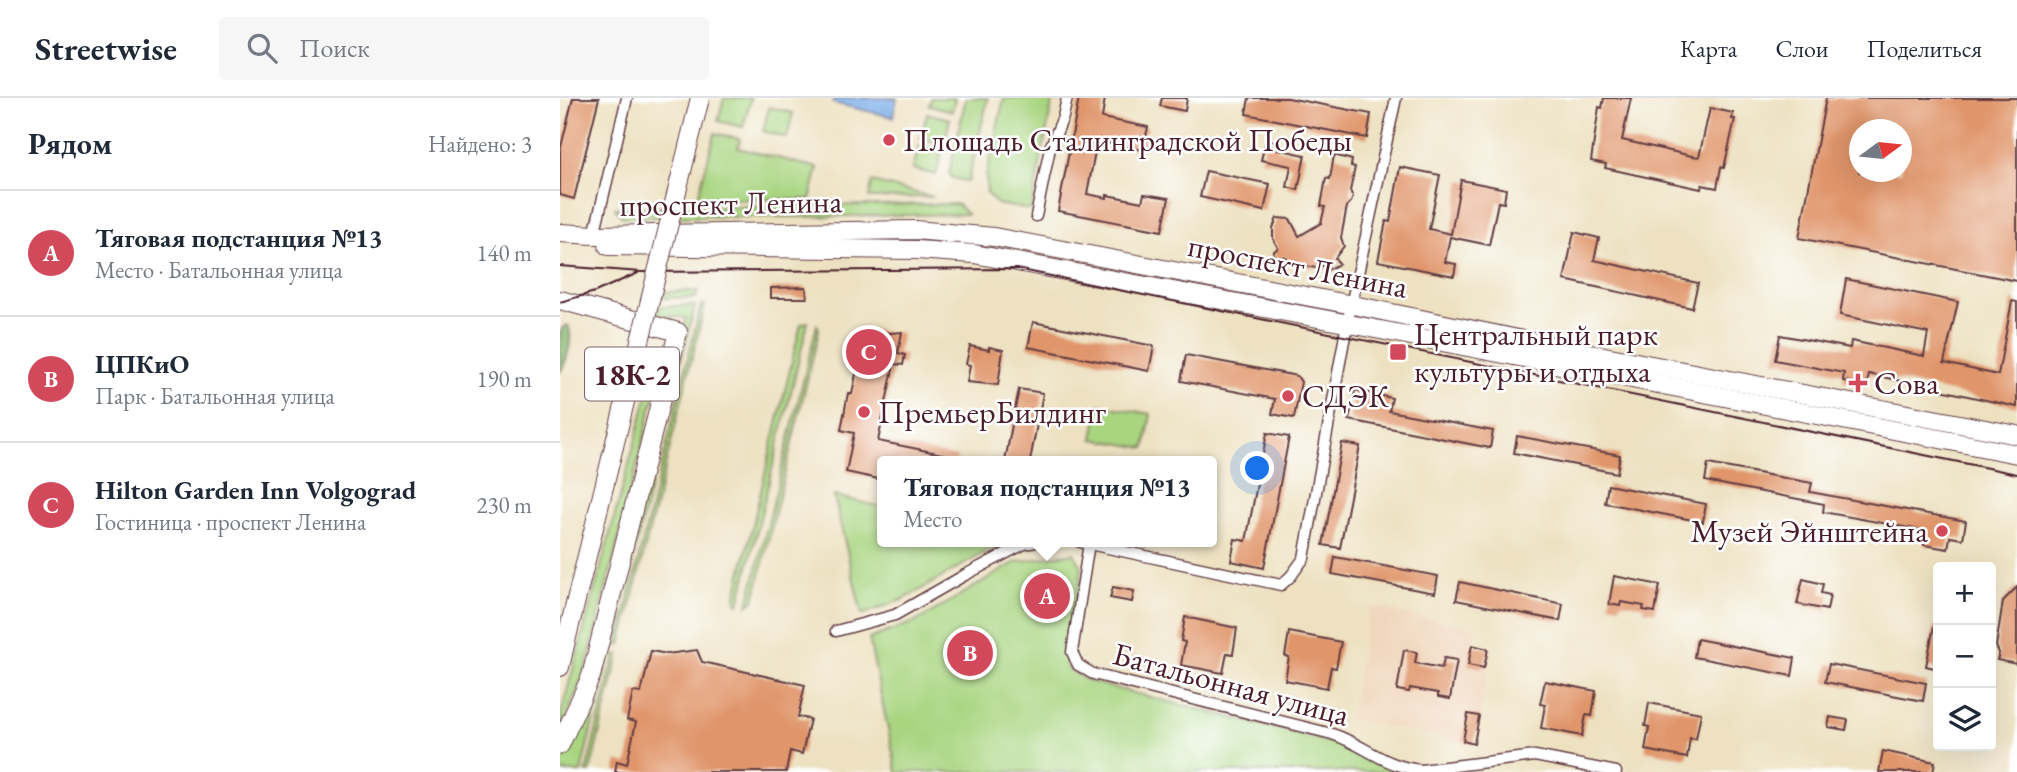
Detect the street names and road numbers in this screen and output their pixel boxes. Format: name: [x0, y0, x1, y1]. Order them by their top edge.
street label: проспект Ленина: [619, 180, 843, 226]
street label: проспект Ленина: [1185, 224, 1412, 308]
road number: 18К-2: [585, 348, 679, 400]
street label: Батальонная улица: [1108, 632, 1354, 736]

